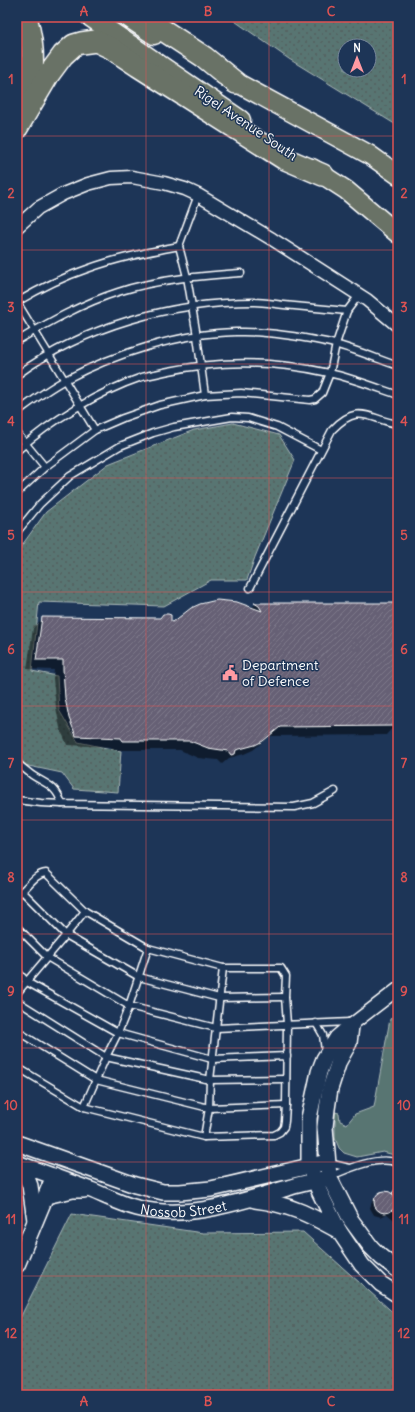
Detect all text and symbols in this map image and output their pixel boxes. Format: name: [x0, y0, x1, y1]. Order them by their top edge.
text: A: [80, 3, 89, 20]
text: B: [204, 3, 213, 20]
text: C: [327, 3, 336, 20]
north arrow: [337, 38, 377, 78]
text: N: [353, 41, 361, 55]
text: 1: [8, 71, 14, 88]
text: 1: [401, 71, 407, 88]
street label: Rigel Avenue South: [191, 82, 301, 164]
text: 2: [7, 185, 15, 202]
text: 2: [400, 185, 408, 202]
text: 3: [7, 299, 15, 316]
text: 3: [400, 299, 408, 316]
text: 4: [7, 413, 15, 430]
text: 4: [400, 413, 408, 430]
text: 5: [7, 527, 15, 544]
text: 5: [400, 527, 408, 544]
text: 6: [7, 641, 15, 658]
text: 6: [400, 641, 408, 658]
place label: Department of Defence: [242, 656, 319, 690]
public building icon: Department of Defence: [221, 664, 239, 682]
text: 7: [8, 755, 15, 772]
text: 7: [401, 755, 408, 772]
text: 8: [7, 869, 15, 886]
text: 8: [400, 869, 408, 886]
text: 9: [7, 983, 15, 1000]
text: 9: [400, 983, 408, 1000]
text: 10: [4, 1097, 18, 1114]
text: 10: [397, 1097, 411, 1114]
street label: Nossob Street: [139, 1196, 228, 1221]
text: 11: [6, 1211, 16, 1228]
text: 11: [399, 1211, 409, 1228]
text: 12: [5, 1325, 17, 1342]
text: 12: [398, 1325, 410, 1342]
text: A: [80, 1393, 89, 1410]
text: B: [204, 1393, 213, 1410]
text: C: [327, 1393, 336, 1410]

